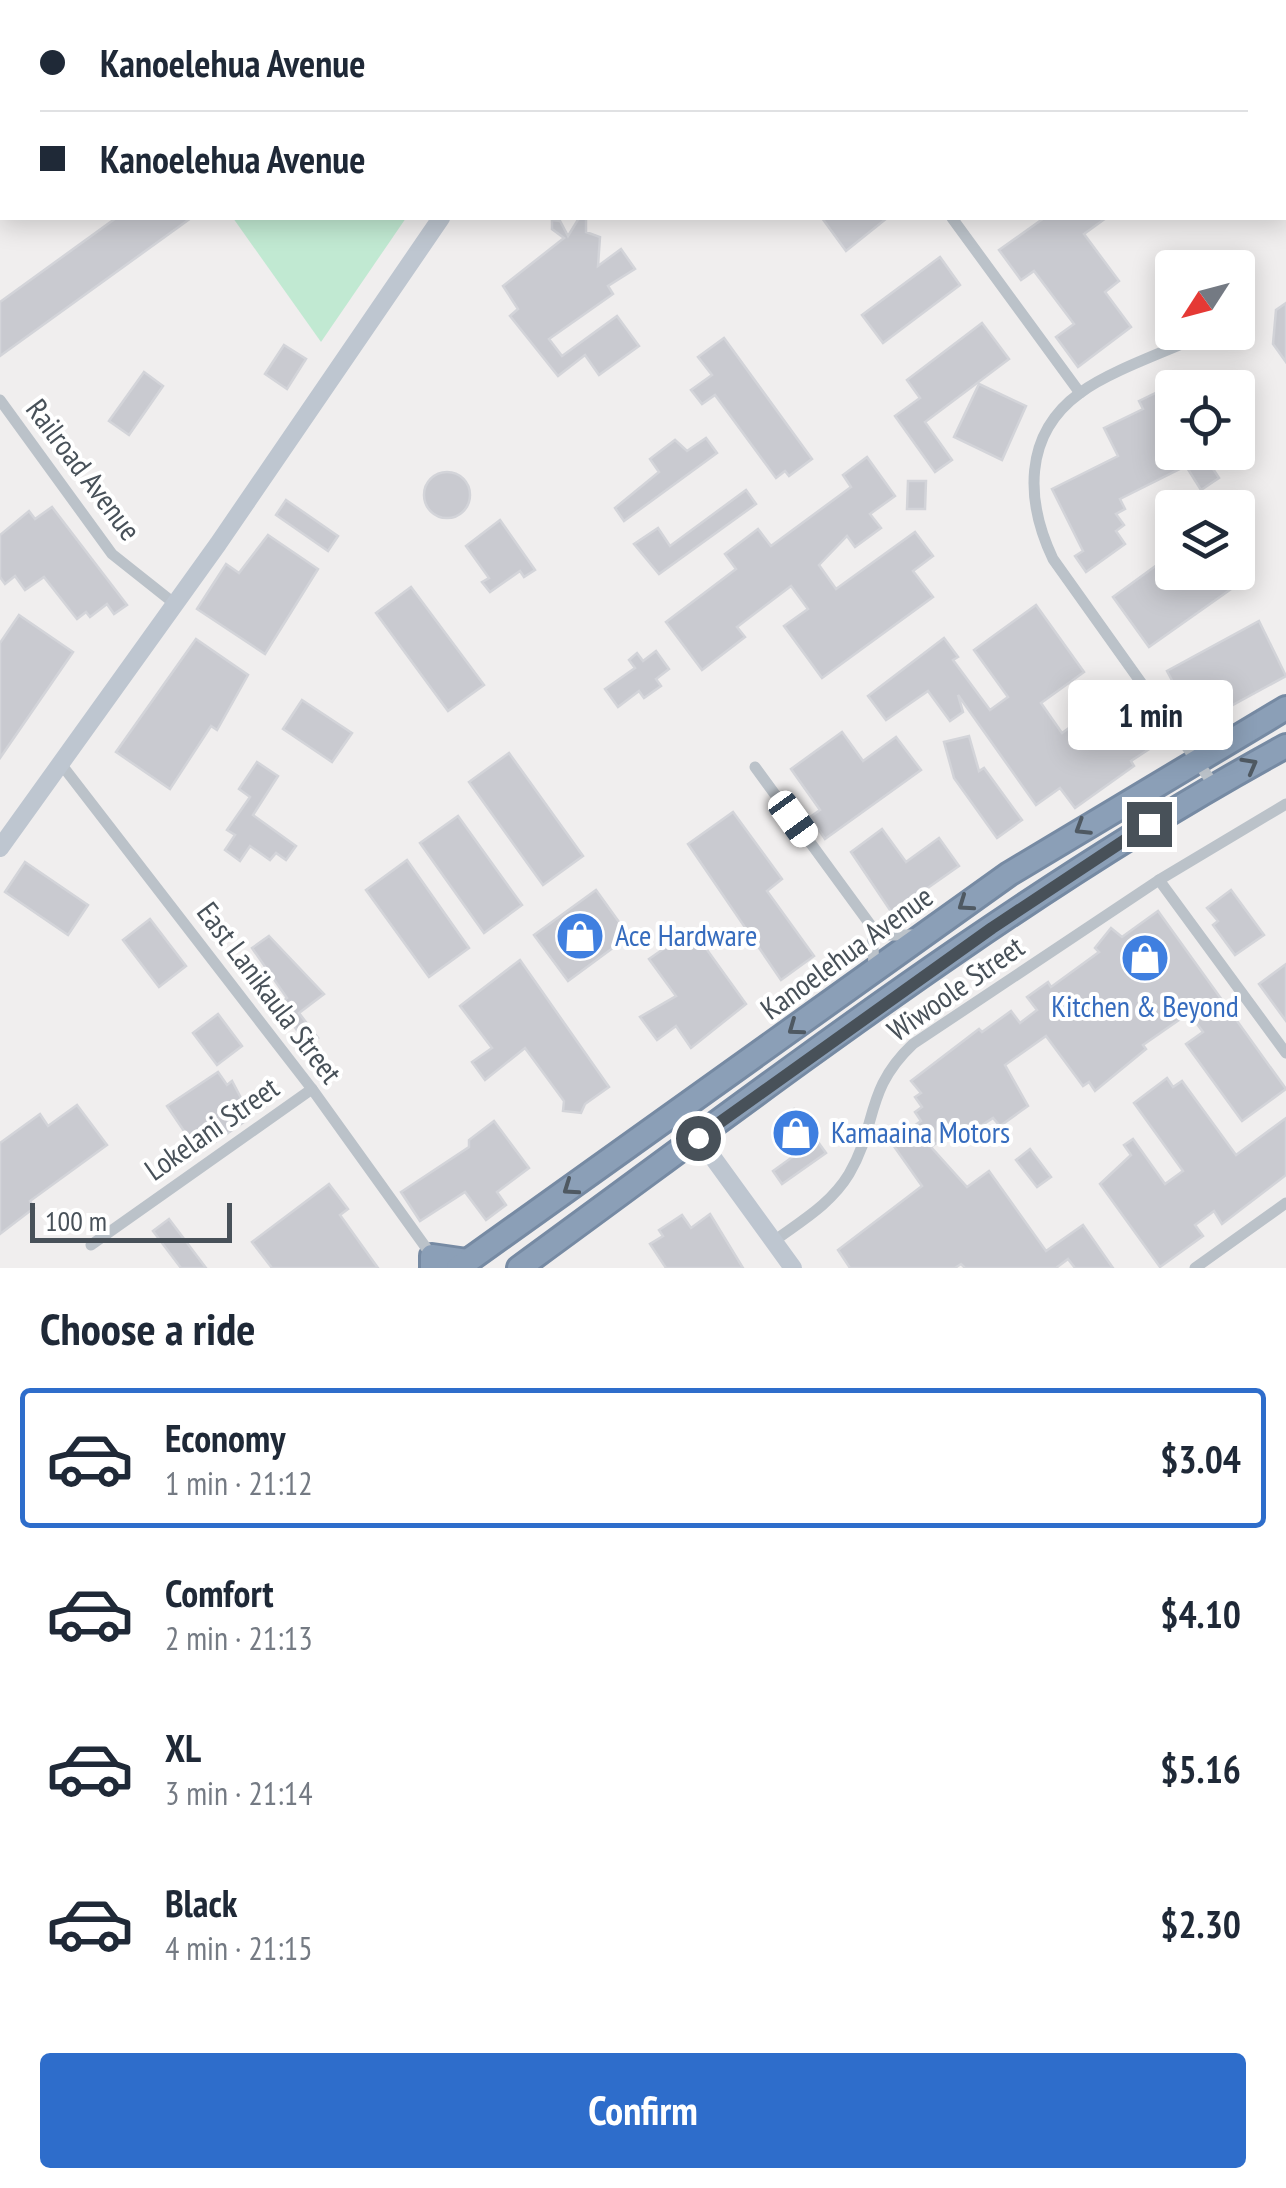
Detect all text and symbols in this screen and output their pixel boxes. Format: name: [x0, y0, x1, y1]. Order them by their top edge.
text: Kanoelehua Avenue: [100, 38, 366, 87]
text: Kanoelehua Avenue: [100, 134, 366, 183]
north arrow: [1155, 250, 1255, 350]
map controls: [1155, 250, 1255, 590]
button: locate: [1155, 370, 1255, 470]
street label: Railroad Avenue: [18, 390, 150, 548]
button: layers: [1155, 490, 1255, 590]
callout: 1 min: [1066, 679, 1232, 749]
text: 1 min: [1118, 694, 1183, 736]
one-way arrow: [1240, 758, 1258, 778]
car: [763, 786, 823, 852]
route end: [1127, 802, 1172, 847]
one-way arrow: [1075, 816, 1093, 835]
street label: Kanoelehua Avenue: [752, 876, 940, 1027]
one-way arrow: [958, 893, 976, 910]
street label: East Lanikaula Street: [189, 894, 352, 1091]
shop icon: Ace Hardware: [554, 910, 606, 962]
place label: Ace Hardware: [615, 915, 757, 954]
street label: Wiwoole Street: [879, 926, 1032, 1049]
shop icon: Kitchen & Beyond: [1119, 932, 1171, 984]
place label: Kitchen & Beyond: [1051, 986, 1239, 1025]
one-way arrow: [787, 1016, 806, 1034]
street label: Lokelani Street: [136, 1067, 286, 1188]
shop icon: Kamaaina Motors: [770, 1107, 822, 1159]
place label: Kamaaina Motors: [831, 1112, 1010, 1151]
route start: [676, 1116, 721, 1161]
one-way arrow: [563, 1176, 582, 1194]
scale bar: [30, 1198, 232, 1242]
text: 100 m: [45, 1202, 107, 1239]
text: Choose a ride: [40, 1299, 255, 1357]
icon: car: [45, 1413, 135, 1503]
text: Economy: [165, 1413, 285, 1462]
text: $3.04: [1160, 1434, 1241, 1483]
text: 1 min · 21:12: [165, 1462, 313, 1504]
icon: car: [45, 1568, 135, 1658]
text: Comfort: [165, 1568, 274, 1617]
text: $4.10: [1160, 1589, 1241, 1638]
text: 2 min · 21:13: [165, 1617, 313, 1659]
icon: car: [45, 1723, 135, 1813]
text: XL: [165, 1723, 201, 1772]
text: $5.16: [1160, 1744, 1241, 1793]
text: 3 min · 21:14: [165, 1772, 313, 1814]
icon: car: [45, 1878, 135, 1968]
text: Black: [165, 1878, 238, 1927]
text: $2.30: [1160, 1899, 1241, 1948]
text: 4 min · 21:15: [165, 1927, 313, 1969]
button: Confirm: [40, 2053, 1246, 2168]

